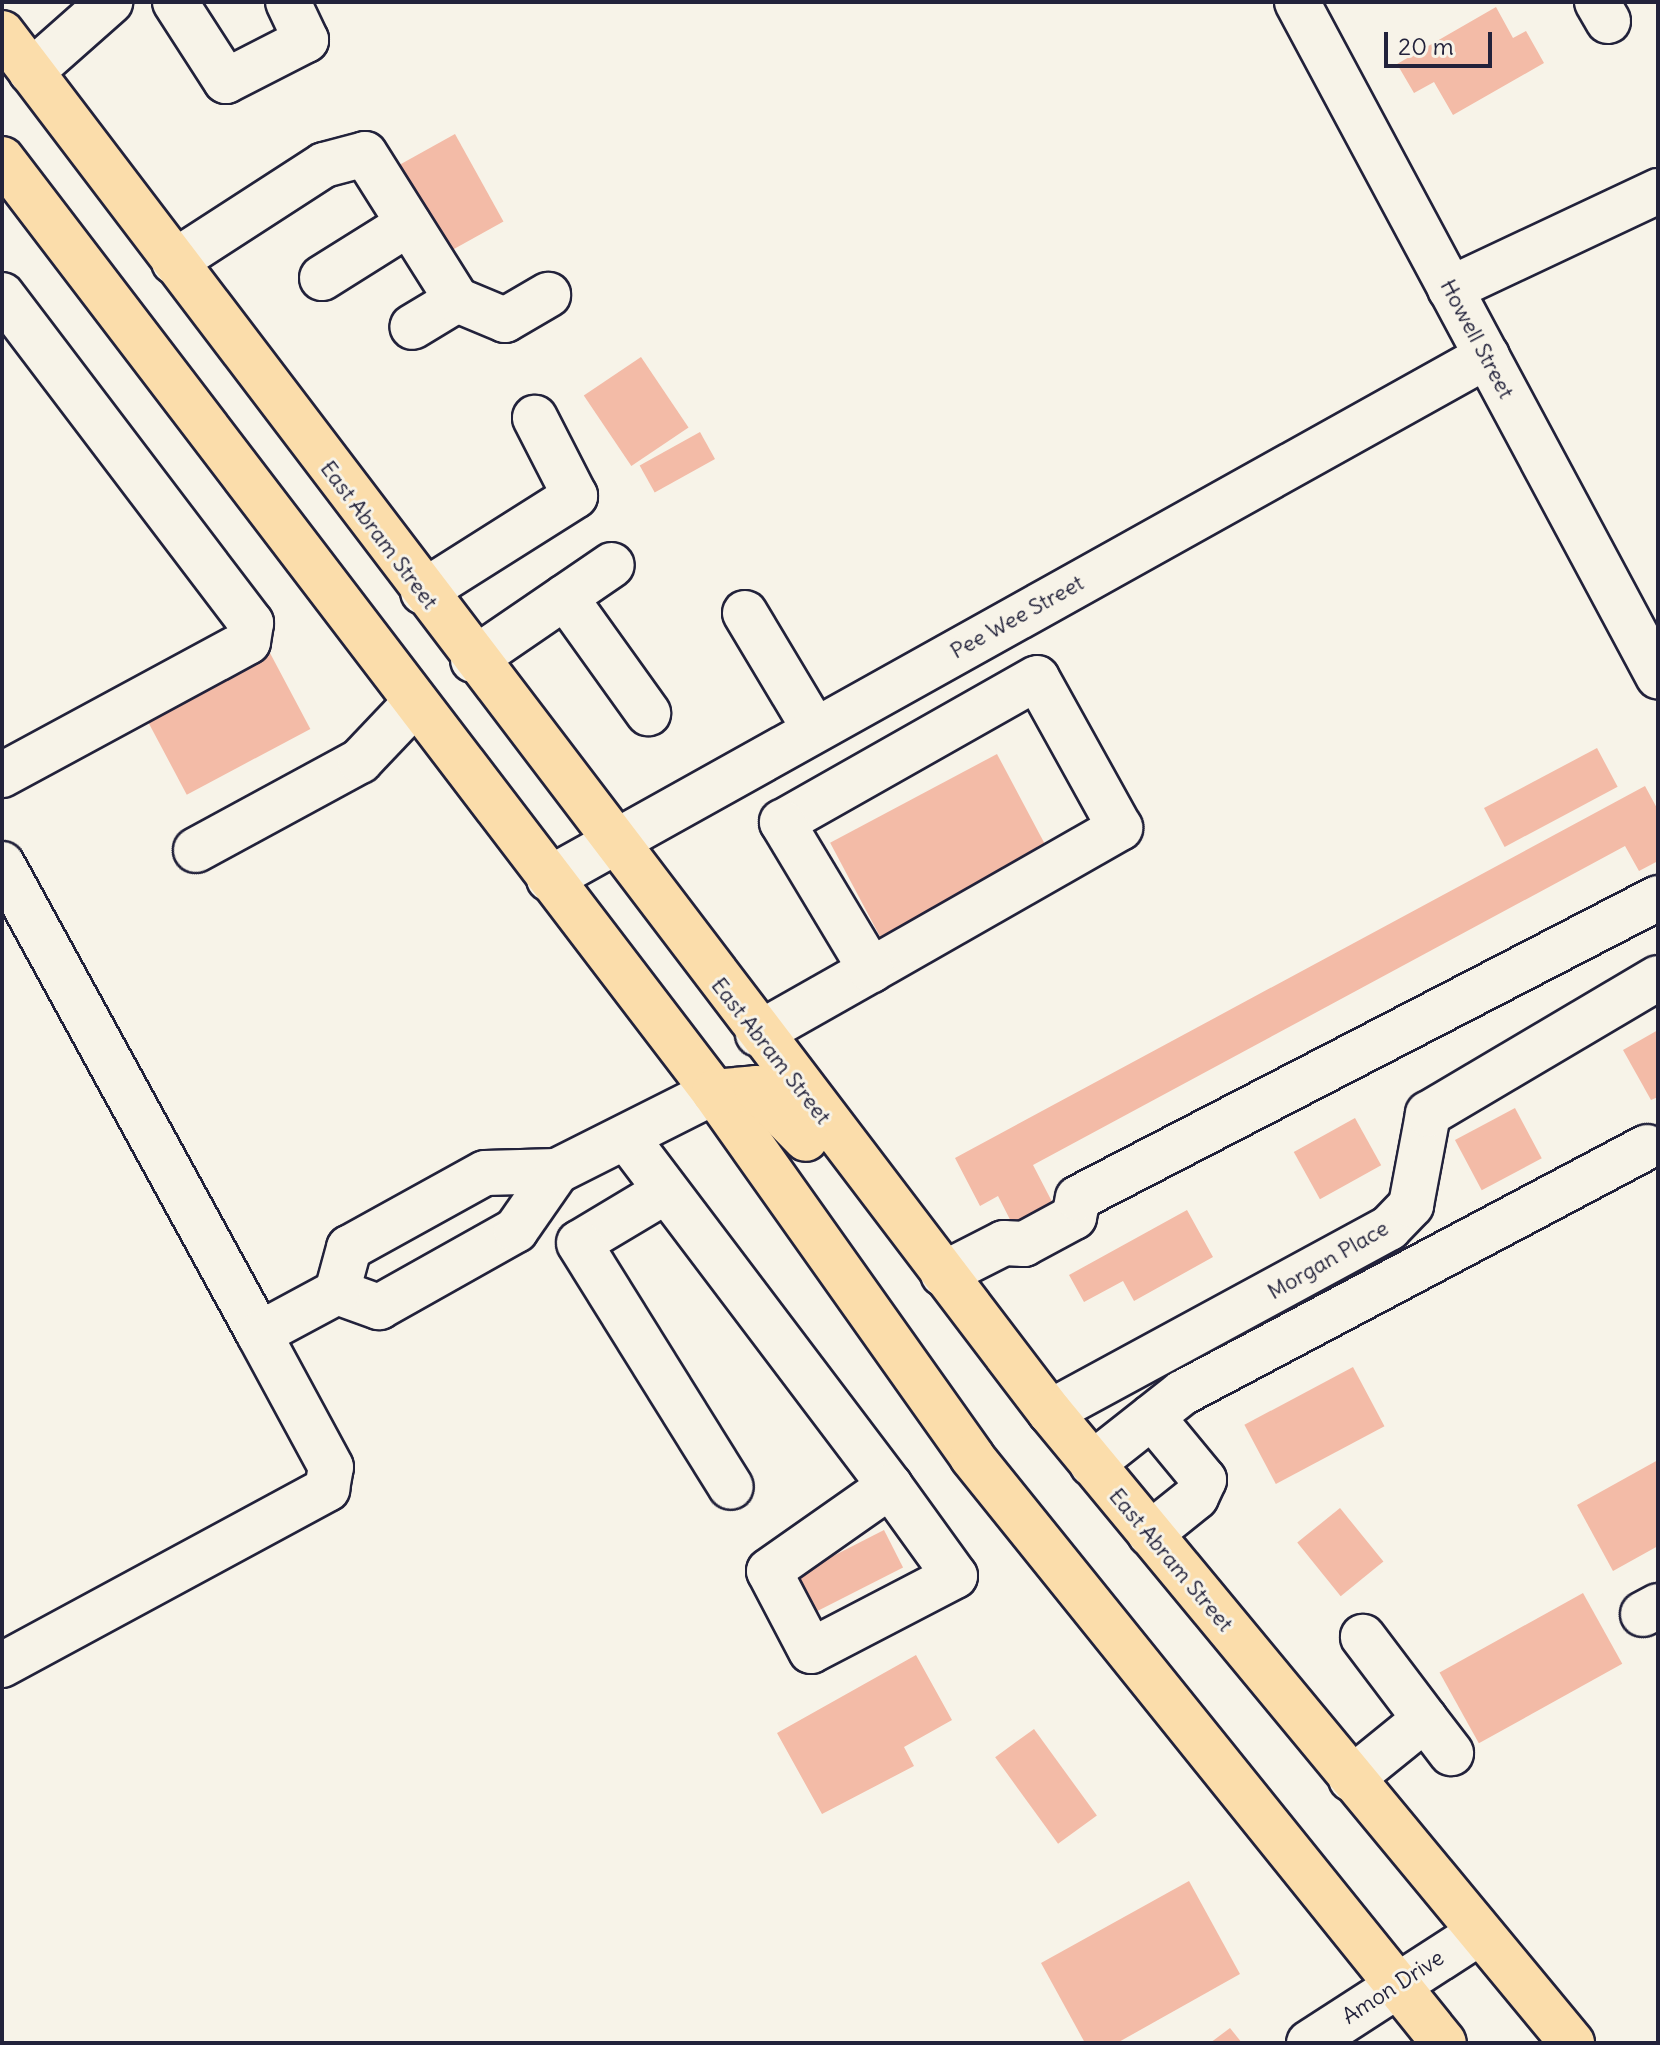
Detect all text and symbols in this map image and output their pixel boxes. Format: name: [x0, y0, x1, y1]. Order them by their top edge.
scale bar: [1388, 16, 1496, 66]
text: 20 m: [1398, 31, 1454, 61]
street label: Howell Street: [1435, 275, 1519, 403]
street label: East Abram Street: [315, 456, 443, 614]
street label: Pee Wee Street: [946, 570, 1088, 664]
street label: East Abram Street: [706, 972, 836, 1130]
street label: Morgan Place: [1263, 1215, 1393, 1305]
street label: East Abram Street: [1103, 1483, 1239, 1637]
street label: Amon Drive: [1337, 1944, 1449, 2030]

